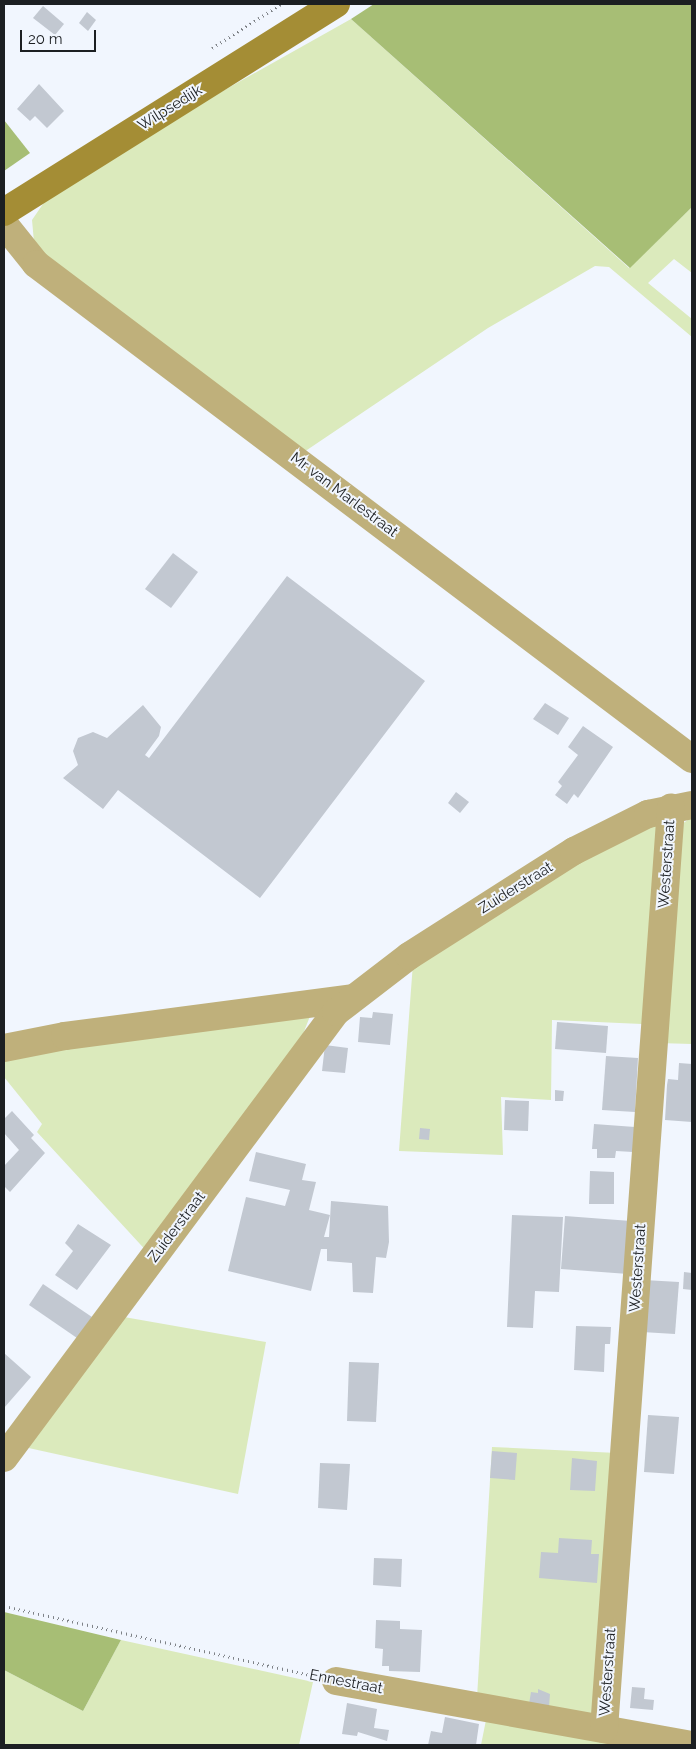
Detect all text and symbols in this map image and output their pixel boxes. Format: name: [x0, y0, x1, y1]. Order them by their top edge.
scale bar: [22, 20, 99, 52]
text: 20 m: [28, 30, 63, 48]
street label: Wilpsedijk: [135, 81, 205, 135]
street label: Mr. van Marlestraat: [287, 449, 401, 541]
street label: Westerstraat: [655, 819, 679, 909]
street label: Zuiderstraat: [476, 858, 556, 918]
street label: Zuiderstraat: [145, 1188, 209, 1266]
street label: Westerstraat: [626, 1223, 650, 1313]
street label: Westerstraat: [596, 1627, 620, 1717]
street label: Ennestraat: [308, 1666, 384, 1698]

